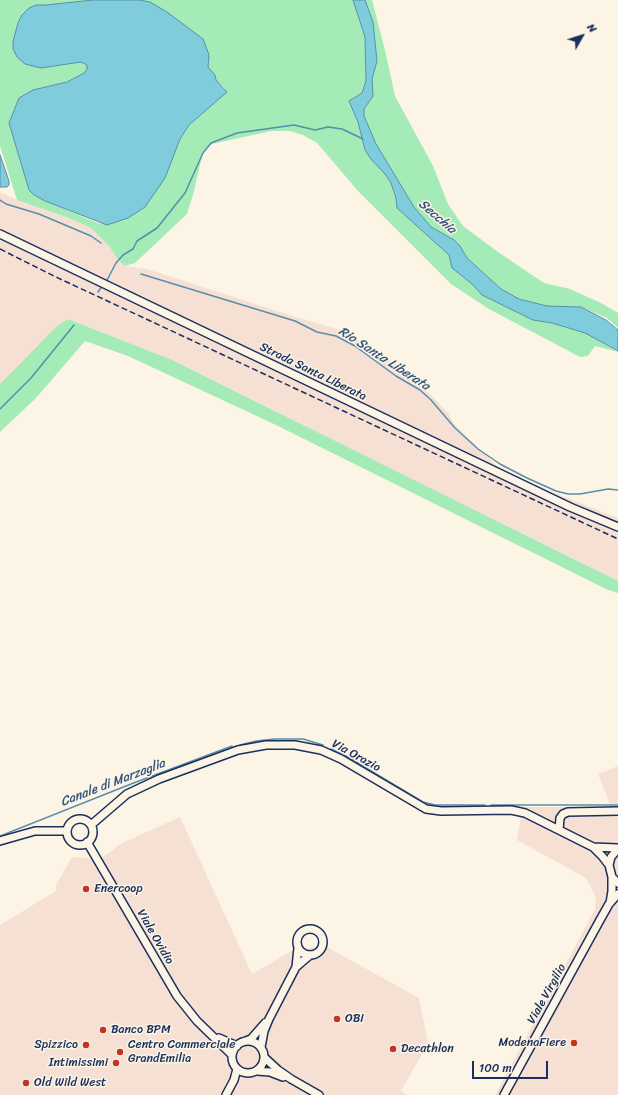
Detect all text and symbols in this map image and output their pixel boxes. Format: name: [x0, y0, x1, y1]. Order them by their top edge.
north arrow: [562, 16, 602, 56]
text: N: [582, 19, 601, 37]
water label: Secchia: [415, 196, 459, 238]
water label: Rio Santa Liberata: [335, 324, 433, 394]
street label: Strada Santa Liberata: [257, 340, 369, 404]
street label: Via Orazio: [329, 737, 383, 775]
water label: Canale di Marzaglia: [58, 756, 168, 810]
place label: Enercoop: [94, 882, 143, 896]
marker: Enercoop: [81, 884, 91, 894]
street label: Viale Ovidio: [134, 907, 176, 967]
street label: Viale Virgilio: [525, 961, 569, 1027]
place label: OBI: [345, 1012, 364, 1026]
marker: OBI: [332, 1014, 342, 1024]
place label: Banco BPM: [111, 1023, 171, 1037]
marker: Banco BPM: [98, 1025, 108, 1035]
place label: ModenaFiere: [498, 1036, 566, 1050]
place label: Spizzico: [34, 1038, 78, 1052]
place label: Centro Commerciale GrandEmilia: [128, 1038, 236, 1066]
marker: ModenaFiere: [569, 1038, 579, 1048]
marker: Spizzico: [81, 1040, 91, 1050]
place label: Decathlon: [401, 1042, 454, 1056]
marker: Decathlon: [388, 1044, 398, 1054]
marker: Centro Commerciale GrandEmilia: [115, 1047, 125, 1057]
scale bar: [474, 1053, 550, 1079]
place label: Intimissimi: [49, 1056, 108, 1070]
text: 100 m: [479, 1057, 512, 1079]
marker: Intimissimi: [111, 1058, 121, 1068]
place label: Old Wild West: [34, 1076, 106, 1090]
marker: Old Wild West: [21, 1078, 31, 1088]

